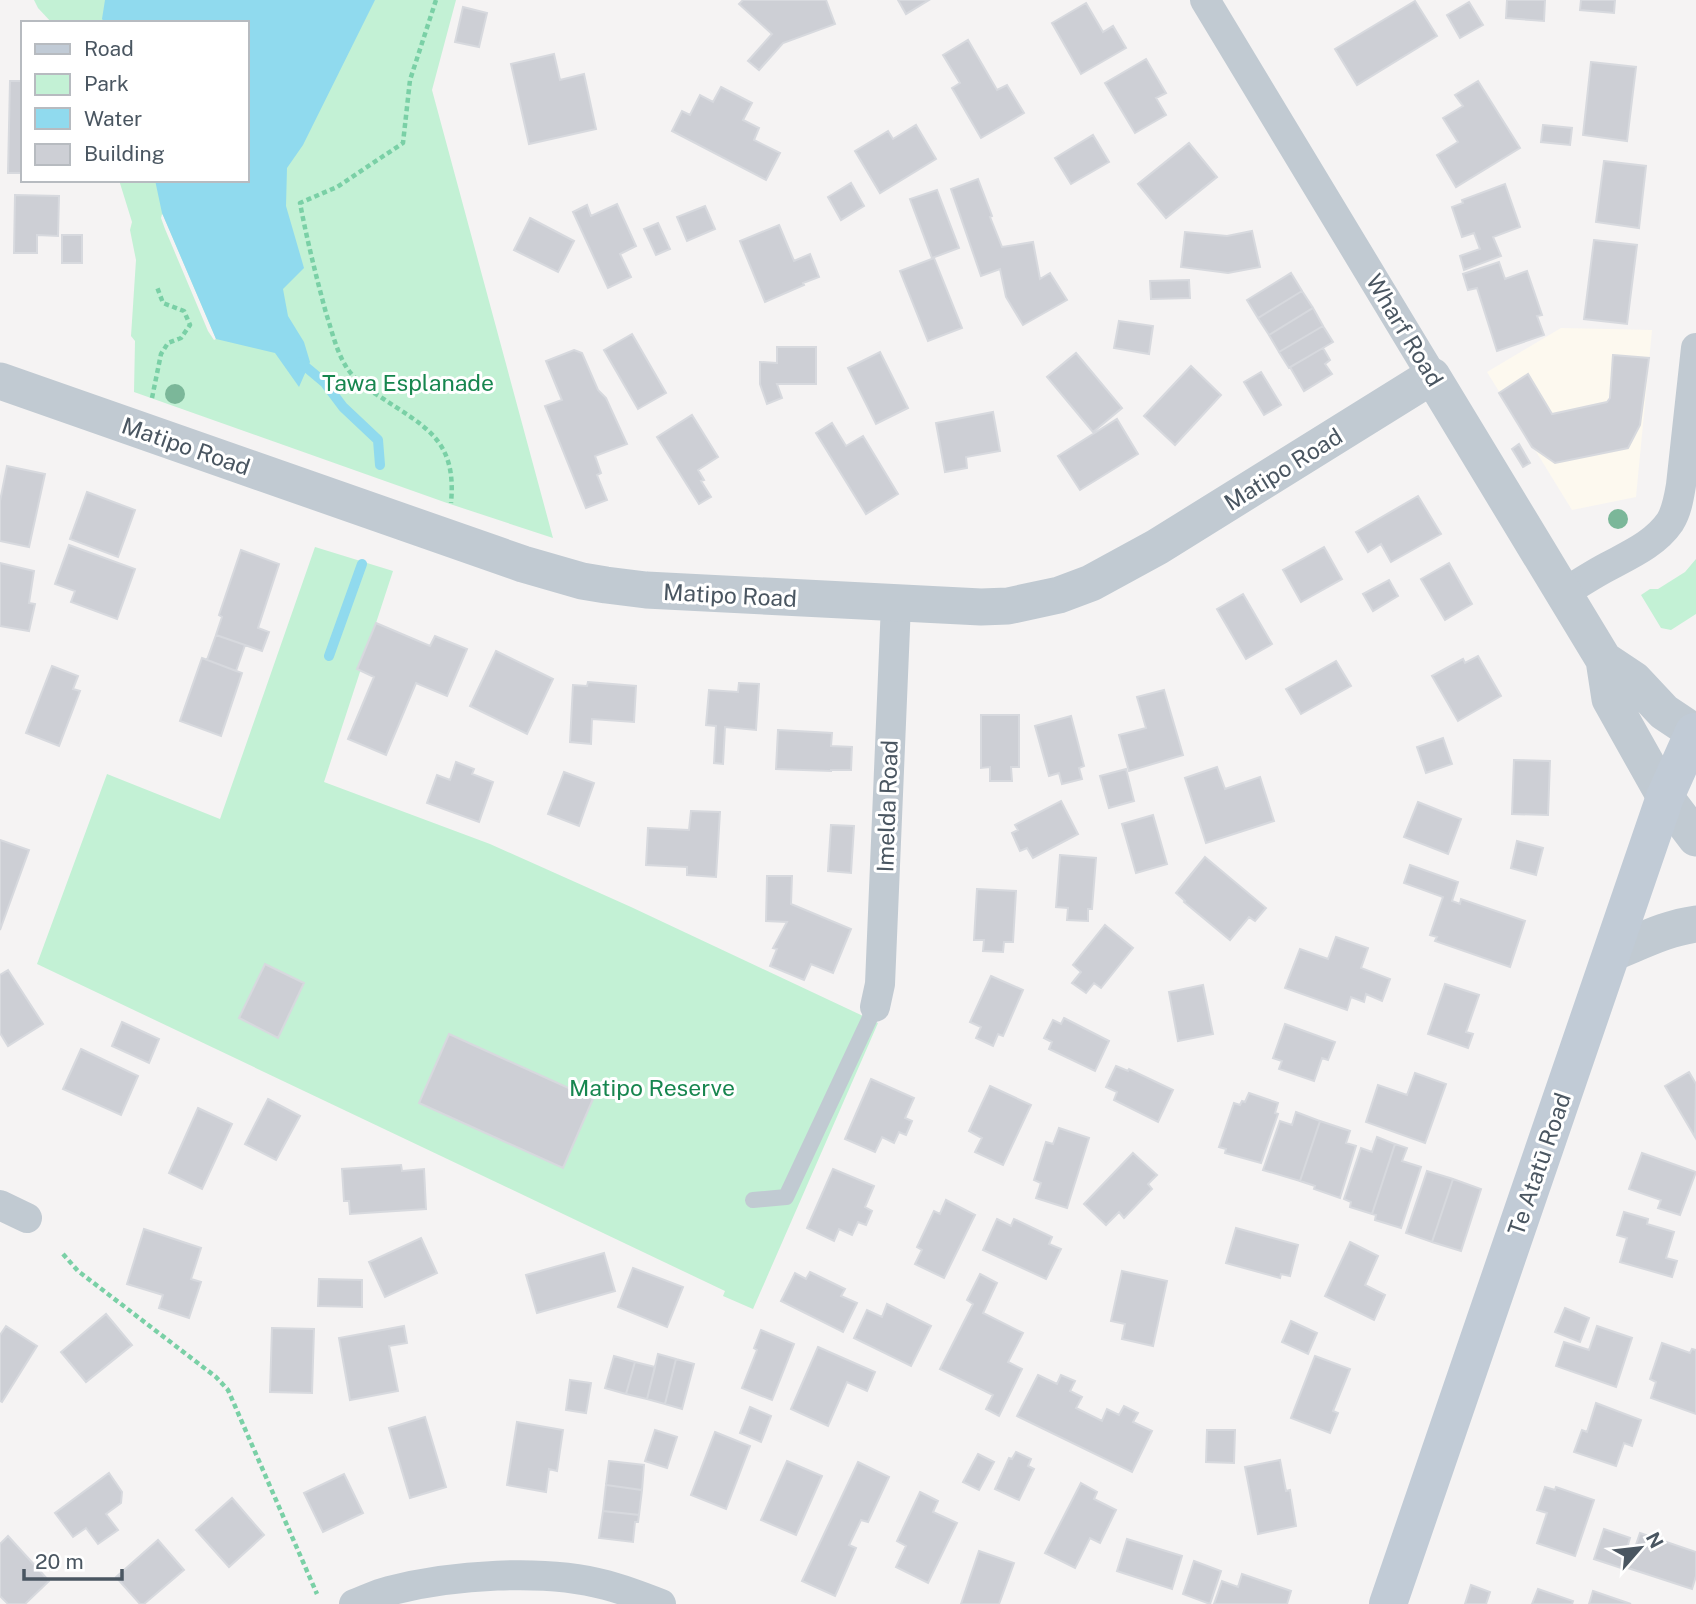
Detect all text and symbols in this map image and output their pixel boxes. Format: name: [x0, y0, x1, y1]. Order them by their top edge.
legend: [21, 21, 248, 182]
text: Road: [84, 36, 134, 61]
text: Park: [84, 71, 129, 96]
text: Water: [84, 106, 142, 131]
text: Building: [84, 141, 165, 166]
street label: Wharf Road: [1361, 269, 1449, 391]
park label: Tawa Esplanade: [322, 369, 494, 396]
street label: Matipo Road: [118, 411, 254, 481]
street label: Matipo Road: [1219, 422, 1347, 516]
street label: Matipo Road: [662, 578, 798, 612]
street label: Imelda Road: [871, 739, 903, 873]
park label: Matipo Reserve: [569, 1074, 735, 1101]
street label: Te Atatū Road: [1502, 1089, 1576, 1239]
north arrow: [1605, 1513, 1675, 1583]
text: N: [1642, 1528, 1668, 1552]
scale bar: [24, 1538, 122, 1582]
text: 20 m: [35, 1549, 84, 1574]

